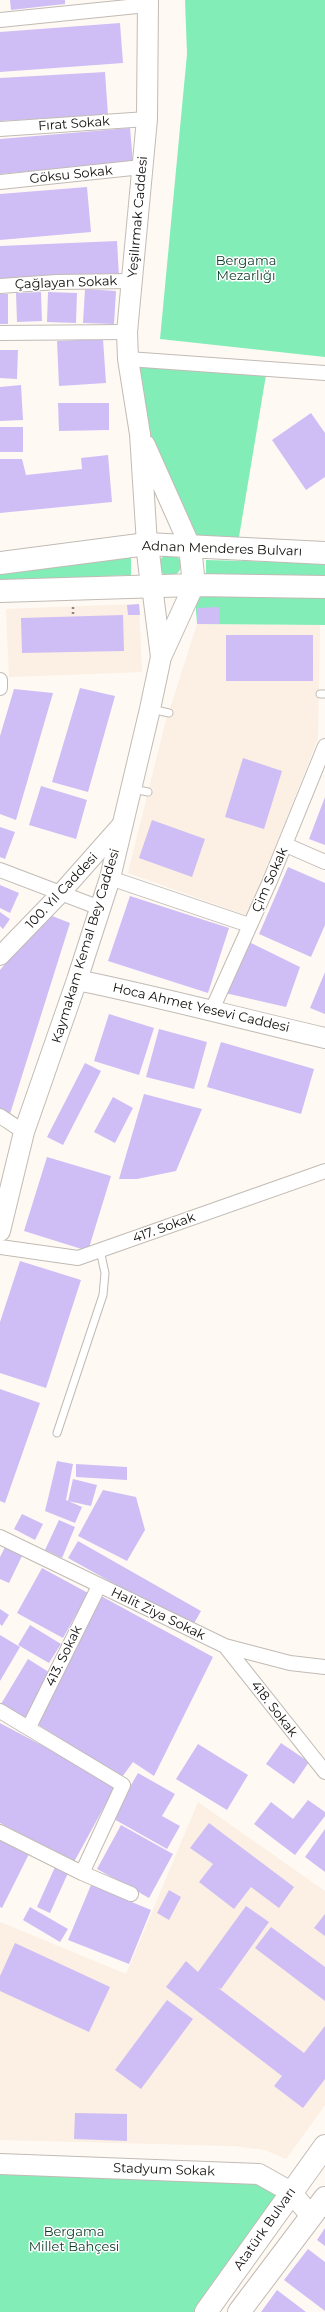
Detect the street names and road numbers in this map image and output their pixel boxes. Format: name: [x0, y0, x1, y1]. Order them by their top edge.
street label: Fırat Sokak: [38, 114, 110, 134]
street label: Yeşilırmak Caddesi: [125, 156, 151, 278]
street label: Göksu Sokak: [29, 163, 113, 187]
street label: Çağlayan Sokak: [15, 273, 117, 293]
street label: Adnan Menderes Bulvarı: [142, 538, 302, 560]
street label: Çim Sokak: [249, 845, 291, 915]
street label: Kaymakam Kemal Bey Caddesi: [49, 847, 123, 1045]
street label: 100. Yıl Caddesi: [23, 850, 101, 932]
street label: Hoca Ahmet Yesevi Caddesi: [111, 980, 291, 1036]
street label: 417. Sokak: [131, 1209, 197, 1247]
street label: Halit Ziya Sokak: [108, 1584, 208, 1644]
street label: 413. Sokak: [43, 1623, 85, 1689]
street label: 418. Sokak: [247, 1678, 301, 1740]
street label: Stadyum Sokak: [113, 2160, 215, 2180]
street label: Atatürk Bulvarı: [231, 2185, 299, 2273]

